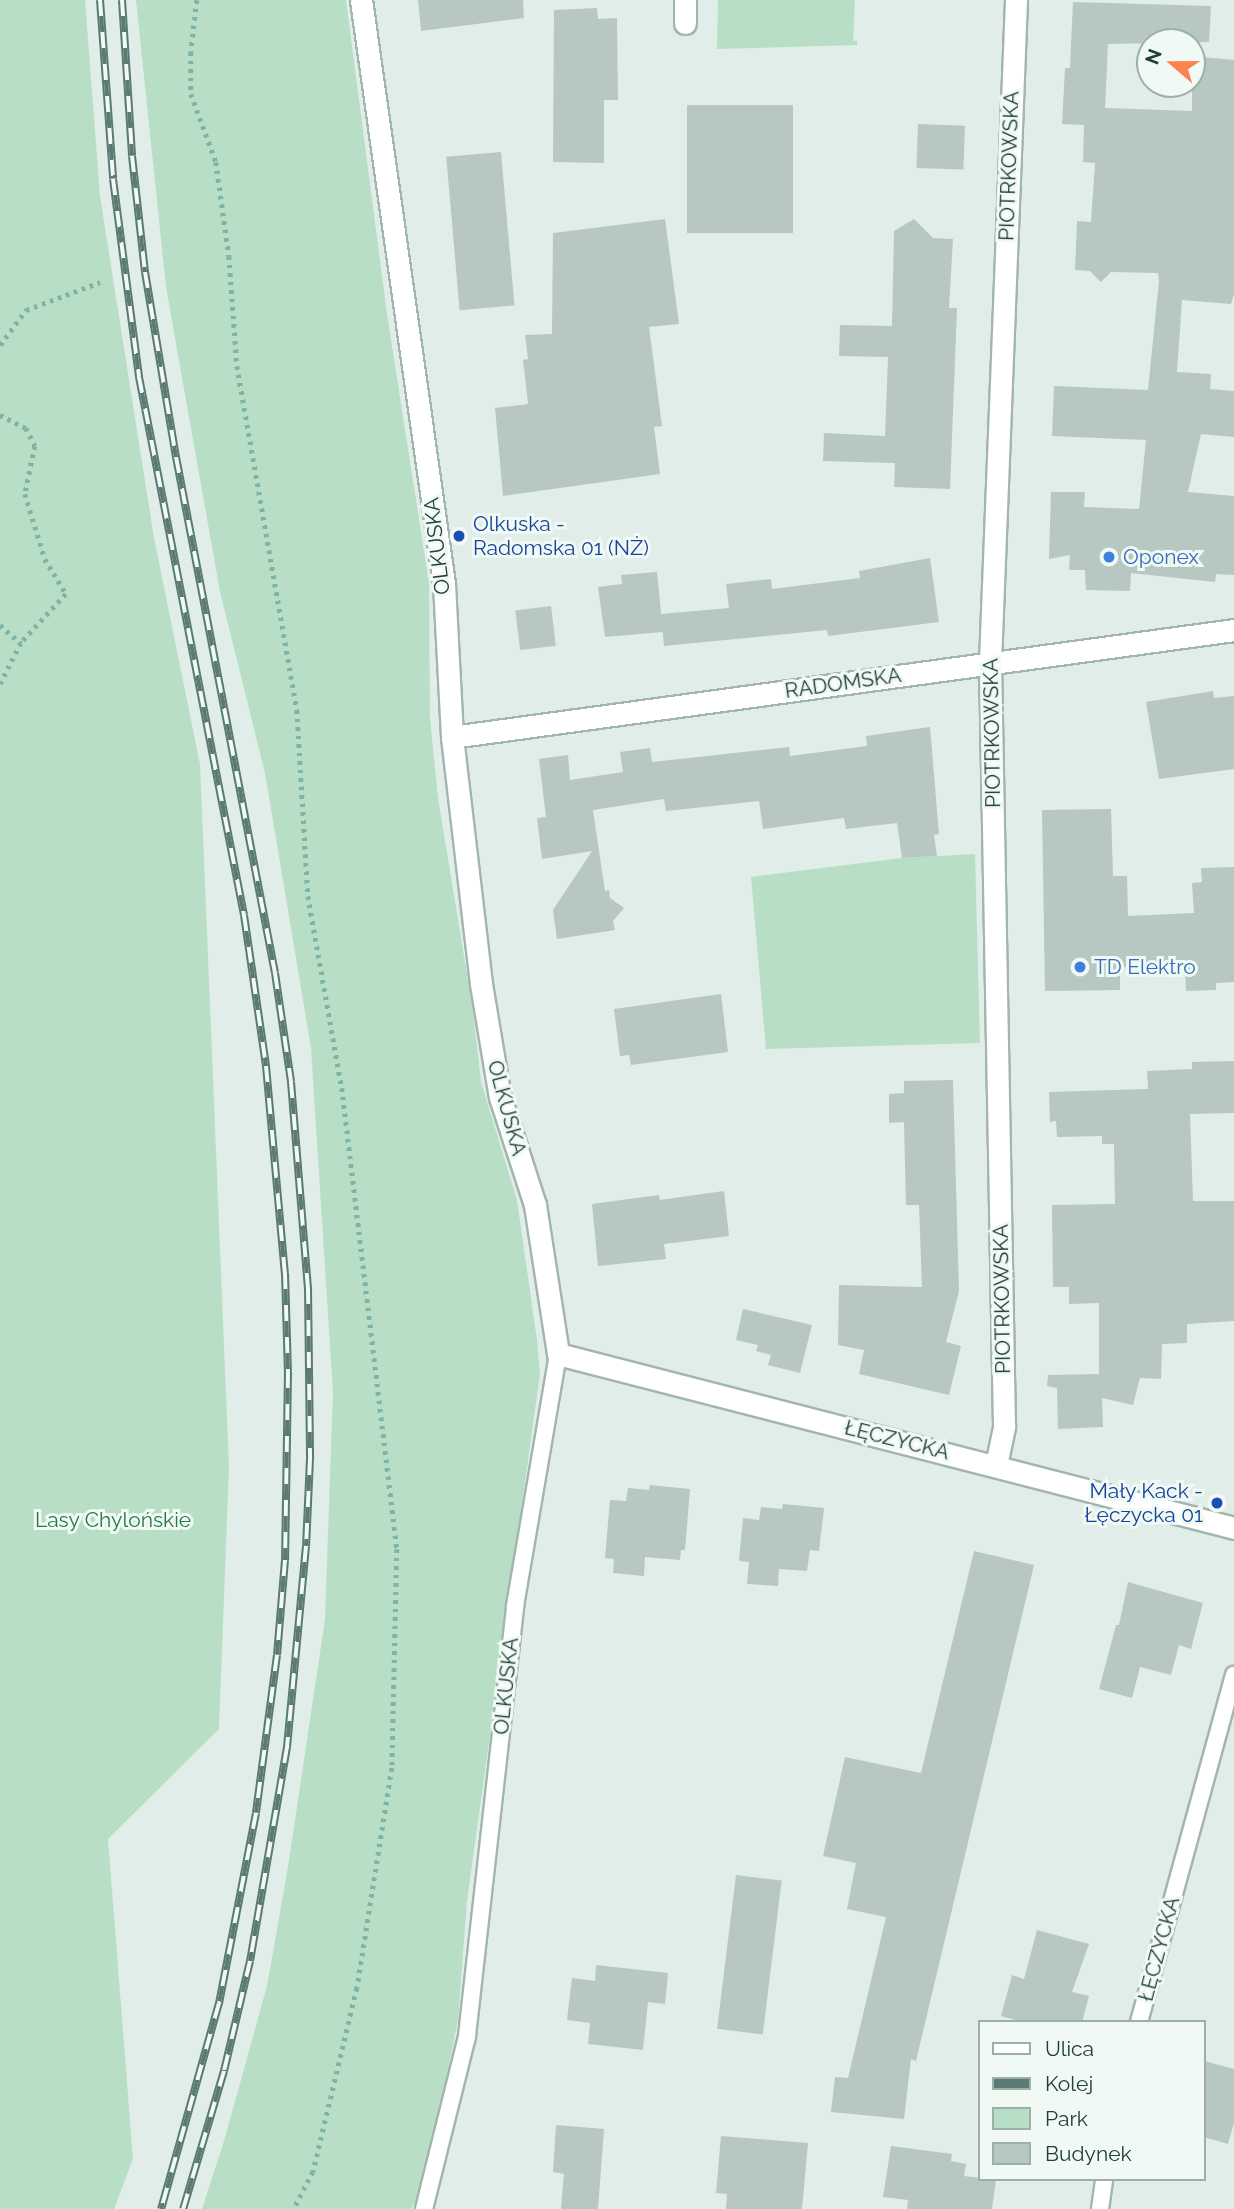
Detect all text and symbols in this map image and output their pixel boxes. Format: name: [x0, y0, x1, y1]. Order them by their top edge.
north arrow: [1136, 28, 1206, 98]
text: N: [1140, 46, 1166, 67]
street label: PIOTRKOWSKA: [994, 91, 1024, 241]
street label: OLKUSKA: [419, 496, 455, 596]
place label: Olkuska - Radomska 01 (NŻ): [473, 511, 649, 561]
marker: Olkuska - Radomska 01 (NŻ): [451, 528, 467, 544]
place label: Oponex: [1123, 544, 1199, 570]
marker: Oponex: [1101, 549, 1117, 565]
street label: PIOTRKOWSKA: [978, 658, 1006, 808]
street label: RADOMSKA: [783, 662, 903, 704]
place label: TD Elektro: [1094, 954, 1196, 980]
marker: TD Elektro: [1072, 959, 1088, 975]
street label: OLKUSKA: [482, 1057, 532, 1159]
street label: PIOTRKOWSKA: [988, 1224, 1016, 1374]
street label: ŁĘCZYCKA: [842, 1415, 952, 1465]
place label: Mały Kack - Łęczycka 01: [1084, 1478, 1203, 1528]
marker: Mały Kack - Łęczycka 01: [1209, 1495, 1225, 1511]
park label: Lasy Chylońskie: [35, 1507, 191, 1533]
street label: OLKUSKA: [488, 1636, 524, 1736]
street label: ŁĘCZYCKA: [1133, 1894, 1185, 2004]
legend: [978, 2020, 1206, 2181]
text: Ulica: [1045, 2036, 1094, 2061]
text: Kolej: [1045, 2071, 1093, 2096]
text: Park: [1045, 2106, 1088, 2131]
text: Budynek: [1045, 2141, 1132, 2166]

